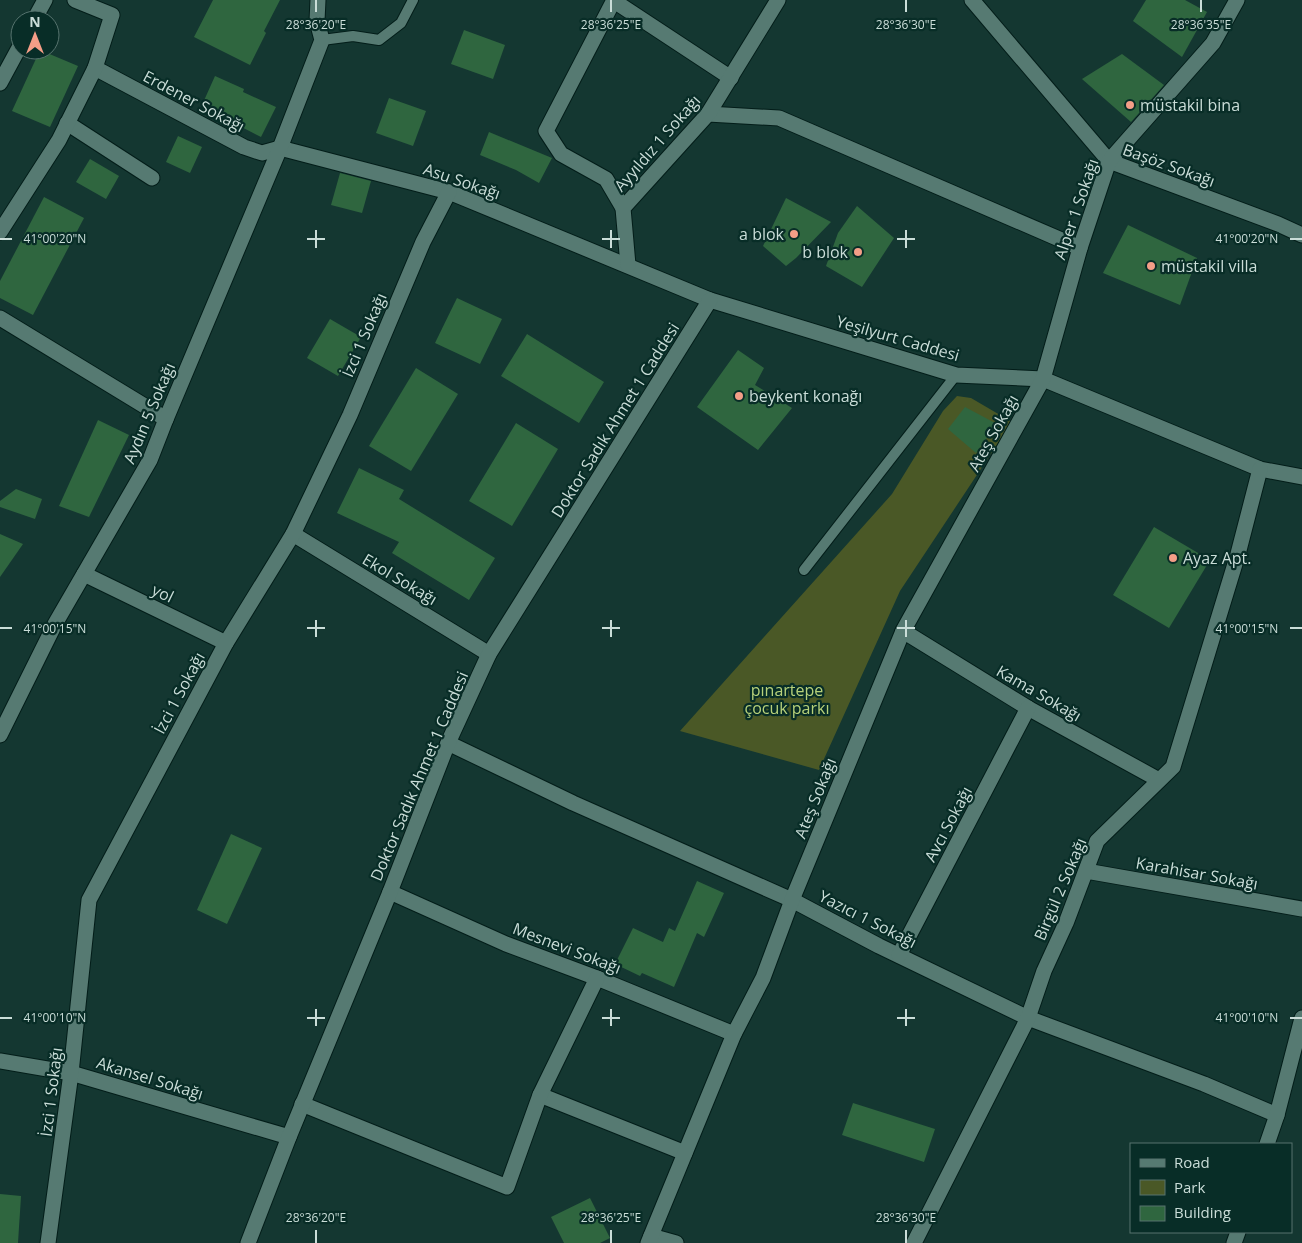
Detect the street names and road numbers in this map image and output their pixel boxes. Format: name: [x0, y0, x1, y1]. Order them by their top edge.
street label: Erdener Sokağı: [139, 65, 249, 137]
street label: Ayyıldız 1 Sokağı: [609, 90, 705, 196]
street label: Başöz Sokağı: [1120, 138, 1218, 192]
street label: Alper 1 Sokağı: [1048, 156, 1104, 262]
street label: Asu Sokağı: [421, 158, 503, 204]
street label: İzci 1 Sokağı: [336, 289, 392, 381]
street label: Yeşilyurt Caddesi: [834, 310, 962, 366]
street label: Doktor Sadık Ahmet 1 Caddesi: [546, 318, 684, 522]
street label: Aydın 5 Sokağı: [118, 359, 180, 467]
street label: Ateş Sokağı: [963, 390, 1023, 476]
street label: Ekol Sokağı: [359, 548, 441, 610]
street label: yol: [148, 578, 178, 608]
street label: İzci 1 Sokağı: [148, 648, 210, 738]
street label: Kama Sokağı: [992, 660, 1086, 726]
street label: Doktor Sadık Ahmet 1 Caddesi: [365, 668, 473, 884]
street label: Ateş Sokağı: [789, 754, 841, 842]
street label: Avcı Sokağı: [919, 782, 977, 866]
street label: Birgül 2 Sokağı: [1029, 834, 1091, 944]
street label: Karahisar Sokağı: [1134, 851, 1260, 895]
street label: Yazıcı 1 Sokağı: [815, 885, 921, 953]
street label: Mesnevi Sokağı: [510, 917, 624, 979]
street label: İzci 1 Sokağı: [35, 1046, 67, 1138]
street label: Akansel Sokağı: [94, 1051, 206, 1105]

